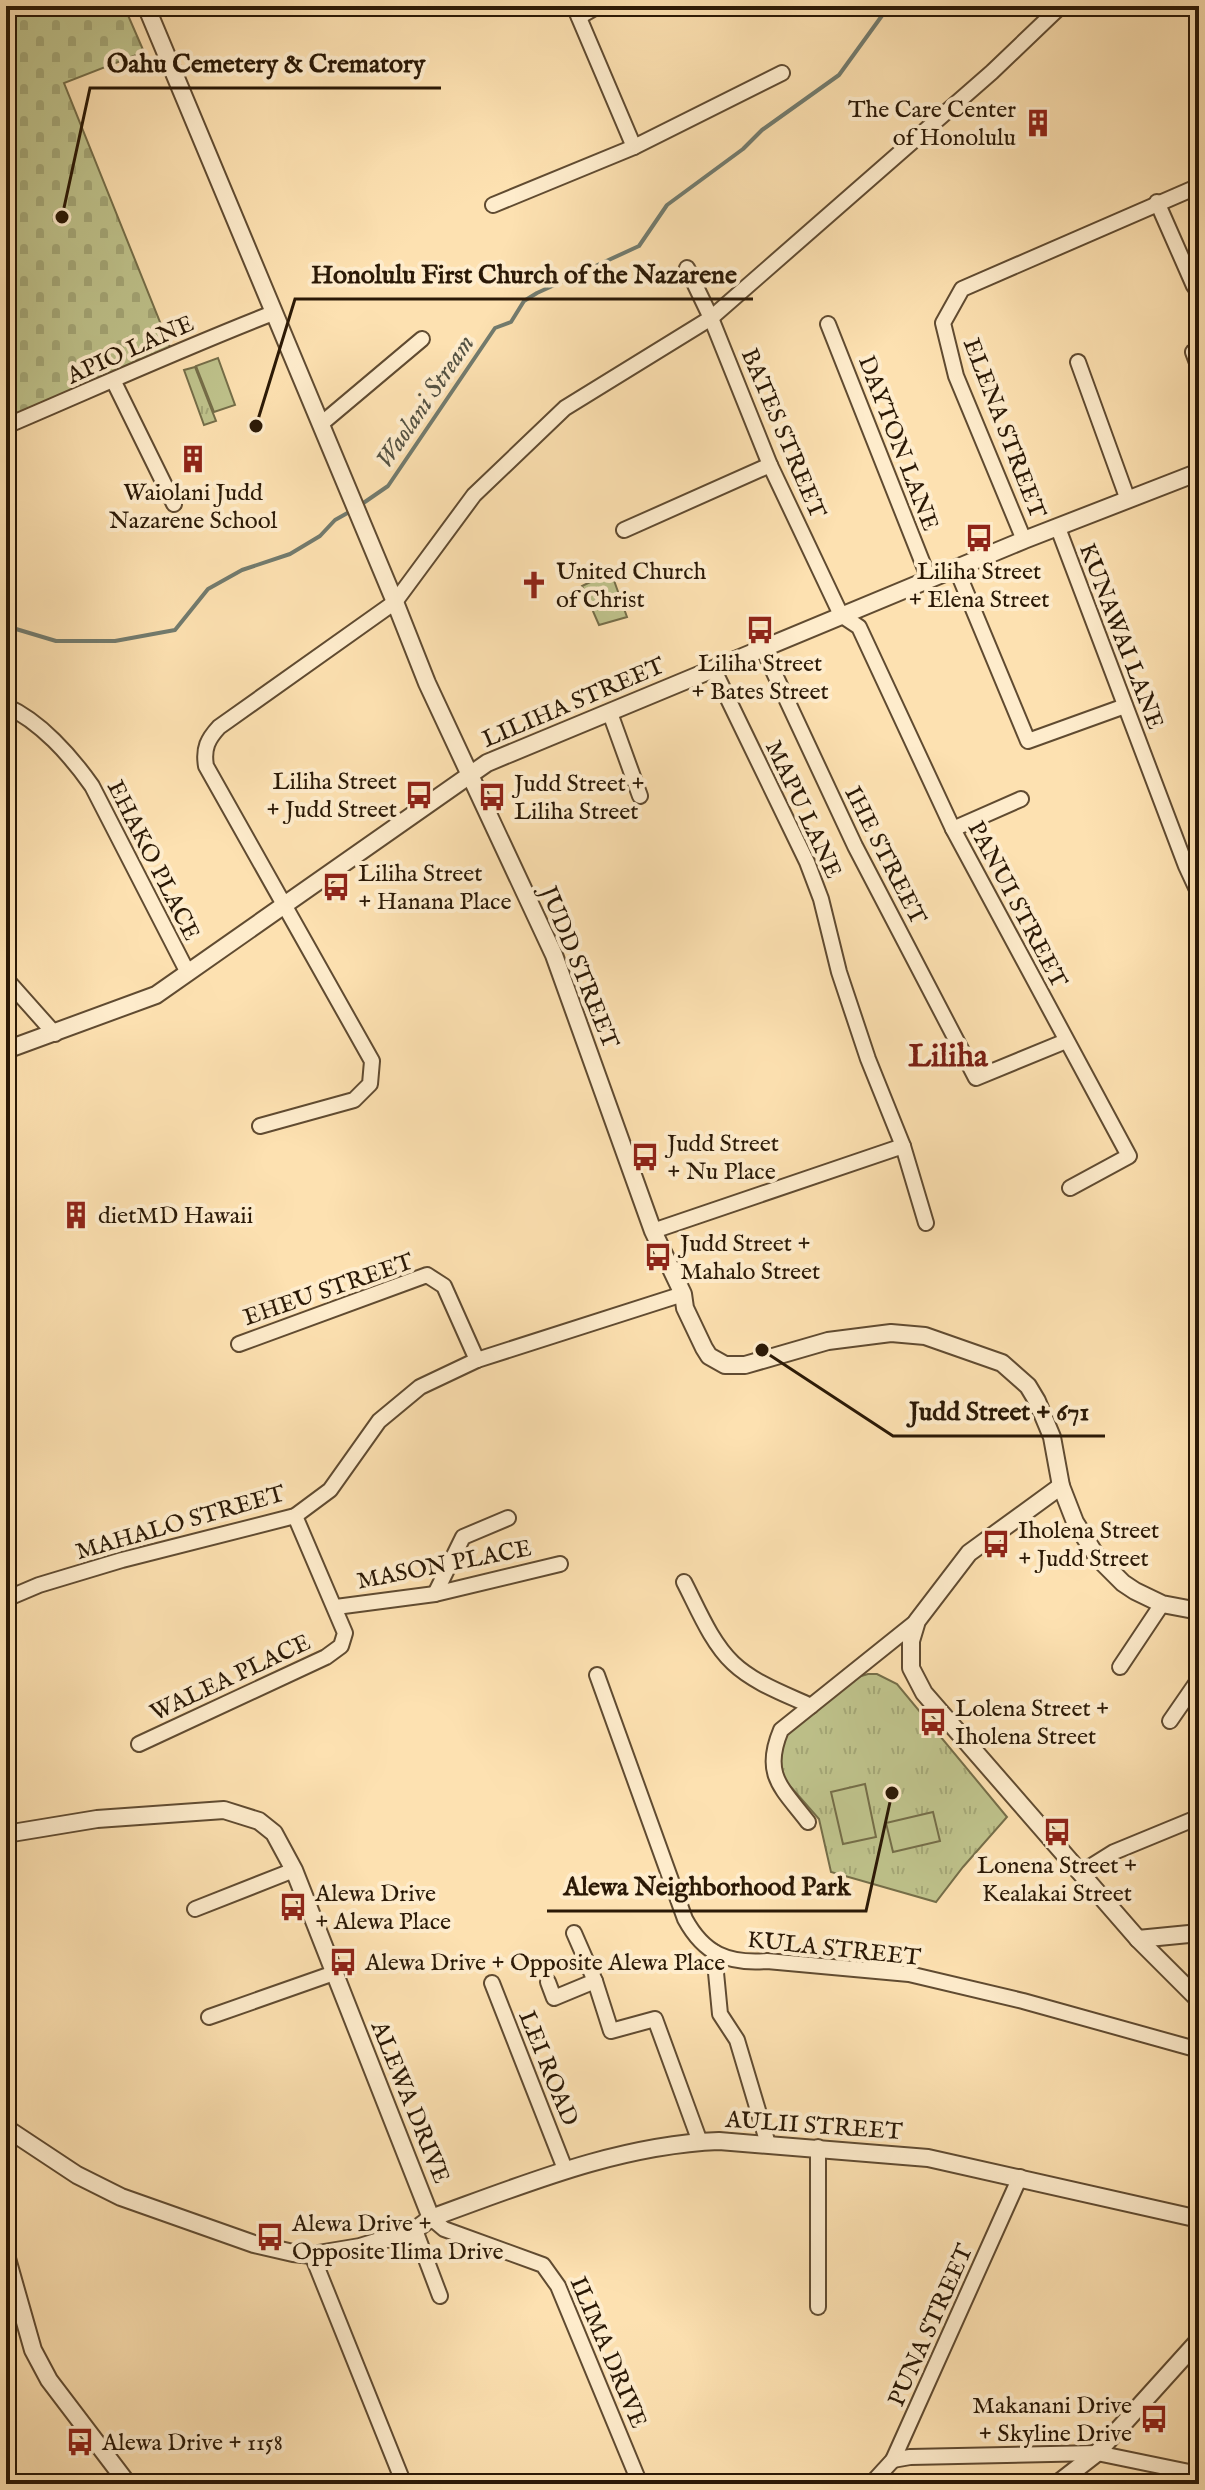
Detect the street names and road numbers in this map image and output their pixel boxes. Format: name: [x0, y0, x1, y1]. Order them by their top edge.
street label: APIO LANE: [61, 309, 199, 393]
street label: ELENA STREET: [955, 334, 1052, 524]
street label: BATES STREET: [733, 344, 833, 524]
street label: DAYTON LANE: [850, 351, 945, 536]
street label: KUNAWAI LANE: [1071, 539, 1170, 734]
street label: LILIHA STREET: [478, 651, 670, 756]
street label: MAPU LANE: [757, 736, 848, 884]
street label: EHAKO PLACE: [99, 775, 206, 946]
street label: IHE STREET: [836, 781, 933, 931]
street label: PANUI STREET: [960, 816, 1074, 994]
street label: JUDD STREET: [531, 879, 625, 1054]
street label: EHEU STREET: [239, 1247, 418, 1334]
street label: MAHALO STREET: [72, 1479, 289, 1568]
street label: MASON PLACE: [354, 1533, 534, 1598]
street label: WALEA PLACE: [145, 1628, 316, 1729]
street label: KULA STREET: [745, 1925, 923, 1974]
street label: LEI ROAD: [510, 2006, 585, 2131]
street label: ALEWA DRIVE: [363, 2016, 456, 2188]
street label: AULII STREET: [723, 2105, 904, 2148]
street label: PUNA STREET: [882, 2239, 981, 2412]
street label: ILIMA DRIVE: [562, 2272, 653, 2433]

